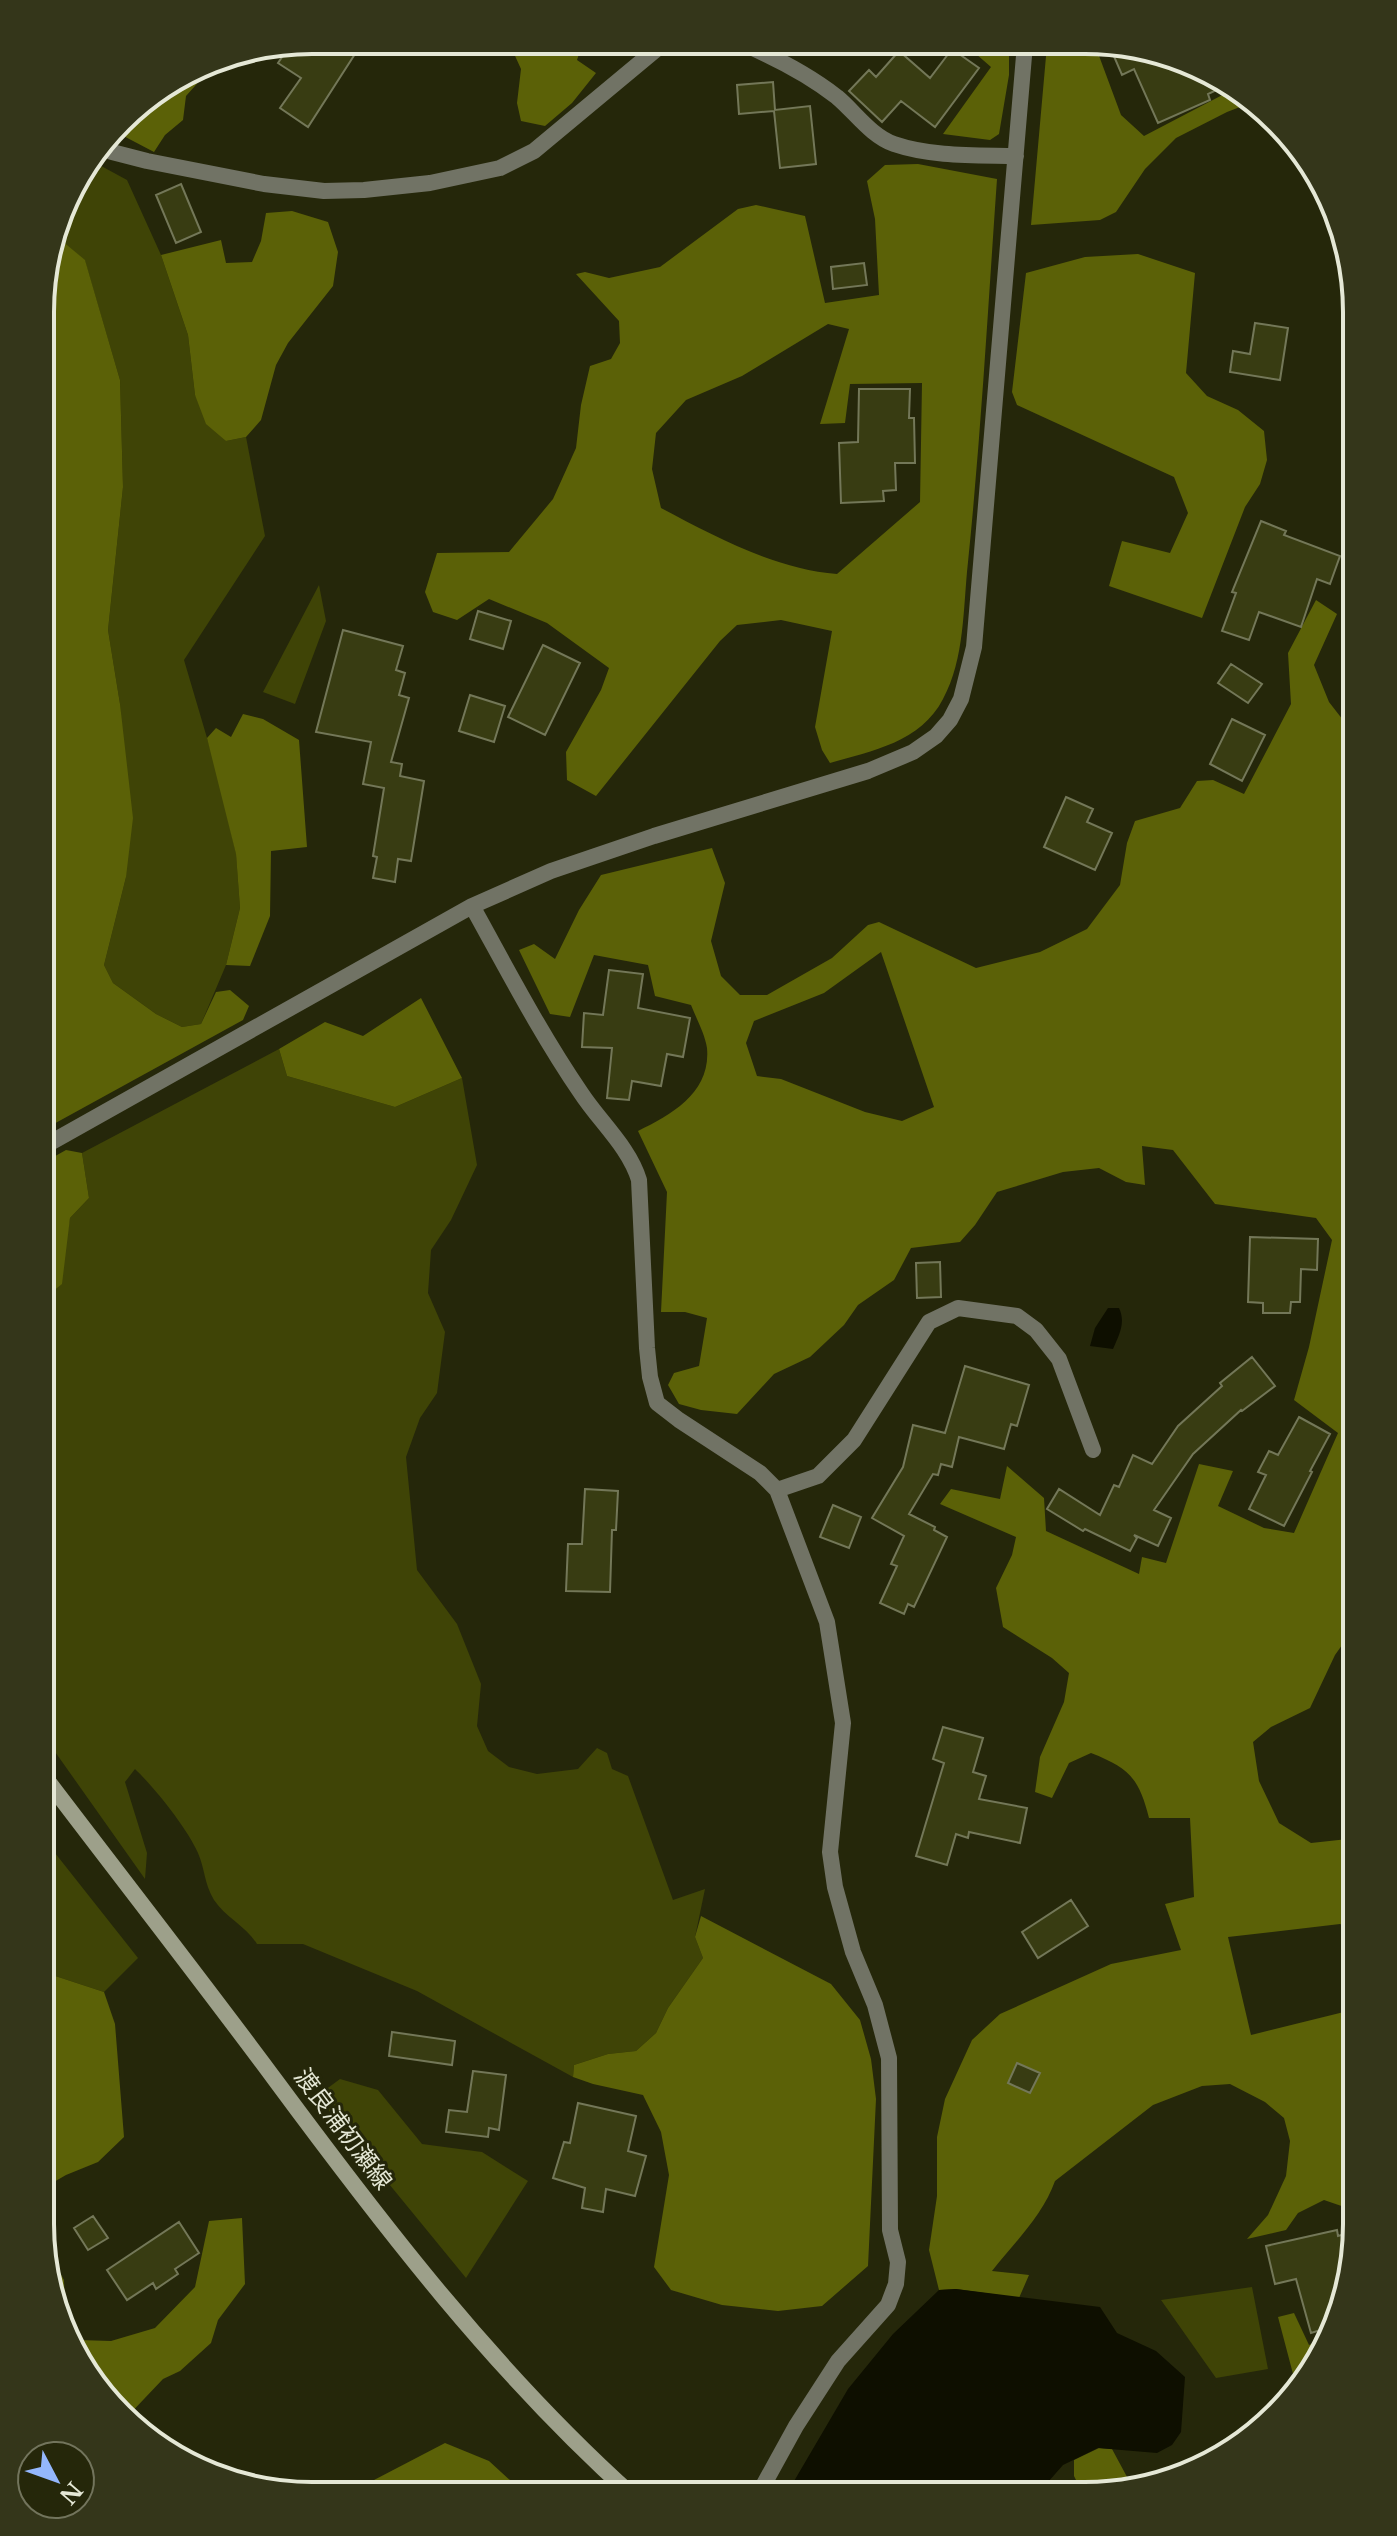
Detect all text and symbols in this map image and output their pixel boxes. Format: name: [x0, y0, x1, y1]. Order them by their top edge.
street label: 渡良浦初瀬線: [288, 2062, 398, 2195]
north arrow: [16, 2440, 96, 2520]
text: N: [54, 2476, 88, 2510]

